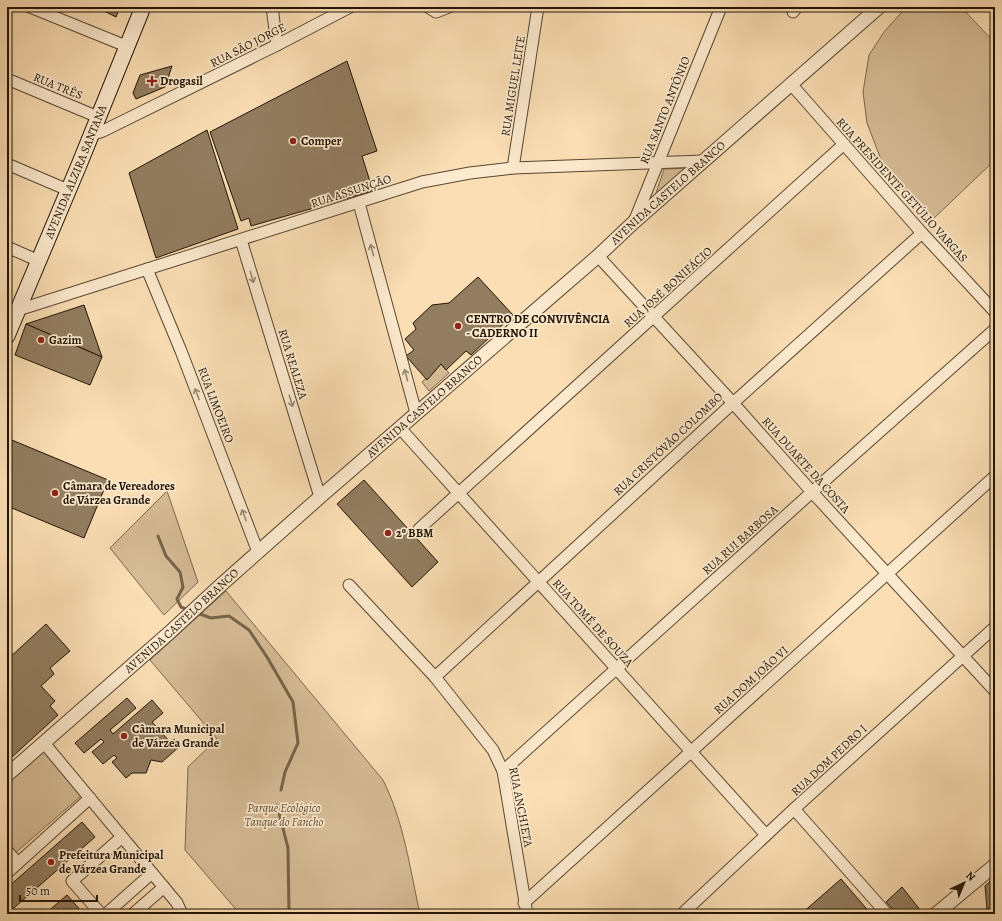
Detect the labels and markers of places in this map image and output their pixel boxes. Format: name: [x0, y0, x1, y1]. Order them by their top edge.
place label: Drogasil: [160, 73, 203, 89]
marker: Drogasil: [147, 76, 157, 86]
place label: Comper: [301, 133, 341, 149]
marker: Comper: [288, 136, 298, 146]
place label: CENTRO DE CONVIVÊNCIA - CADERNO II: [466, 311, 610, 341]
marker: CENTRO DE CONVIVÊNCIA - CADERNO II: [453, 321, 463, 331]
place label: Gazim: [49, 332, 82, 348]
marker: Gazim: [36, 335, 46, 345]
place label: Câmara de Vereadores de Várzea Grande: [63, 478, 175, 508]
marker: Câmara de Vereadores de Várzea Grande: [50, 488, 60, 498]
place label: 2º BBM: [396, 525, 433, 541]
marker: 2º BBM: [383, 528, 393, 538]
place label: Câmara Municipal de Várzea Grande: [132, 721, 225, 751]
marker: Câmara Municipal de Várzea Grande: [119, 731, 129, 741]
place label: Prefeitura Municipal de Várzea Grande: [59, 847, 164, 877]
marker: Prefeitura Municipal de Várzea Grande: [46, 857, 56, 867]

